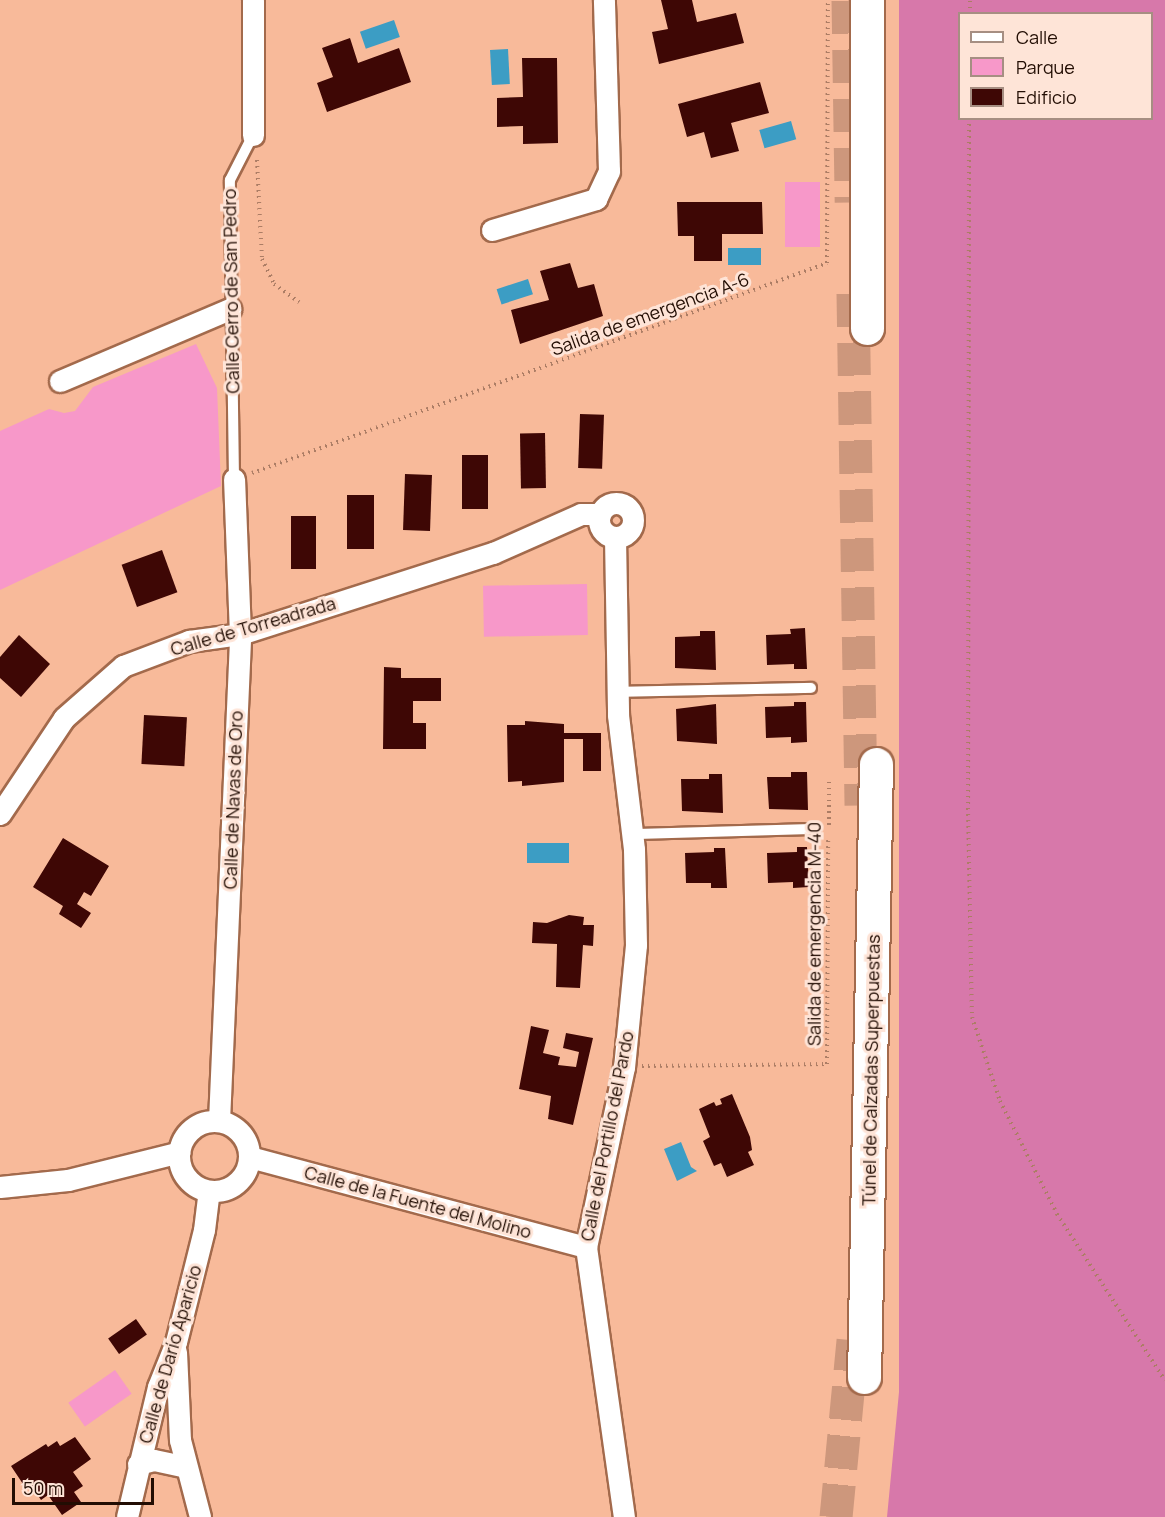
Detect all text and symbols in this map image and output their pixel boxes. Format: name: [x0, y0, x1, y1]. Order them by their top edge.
legend: [958, 12, 1153, 120]
text: Calle: [1016, 25, 1058, 49]
text: Parque: [1016, 55, 1075, 79]
text: Edificio: [1016, 85, 1077, 109]
street label: Calle Cerro de San Pedro: [218, 188, 244, 394]
street label: Salida de emergencia A-6: [548, 268, 752, 360]
street label: Calle de Torreadrada: [168, 592, 338, 660]
street label: Calle de Navas de Oro: [219, 710, 247, 890]
street label: Salida de emergencia M-40: [803, 822, 825, 1046]
street label: Túnel de Calzadas Superpuestas: [858, 934, 884, 1206]
street label: Calle del Portillo del Pardo: [576, 1029, 638, 1243]
street label: Calle de la Fuente del Molino: [302, 1161, 534, 1243]
street label: Calle de Darío Aparicio: [134, 1262, 206, 1446]
scale bar: [15, 1466, 158, 1504]
text: 50 m: [23, 1476, 63, 1500]

